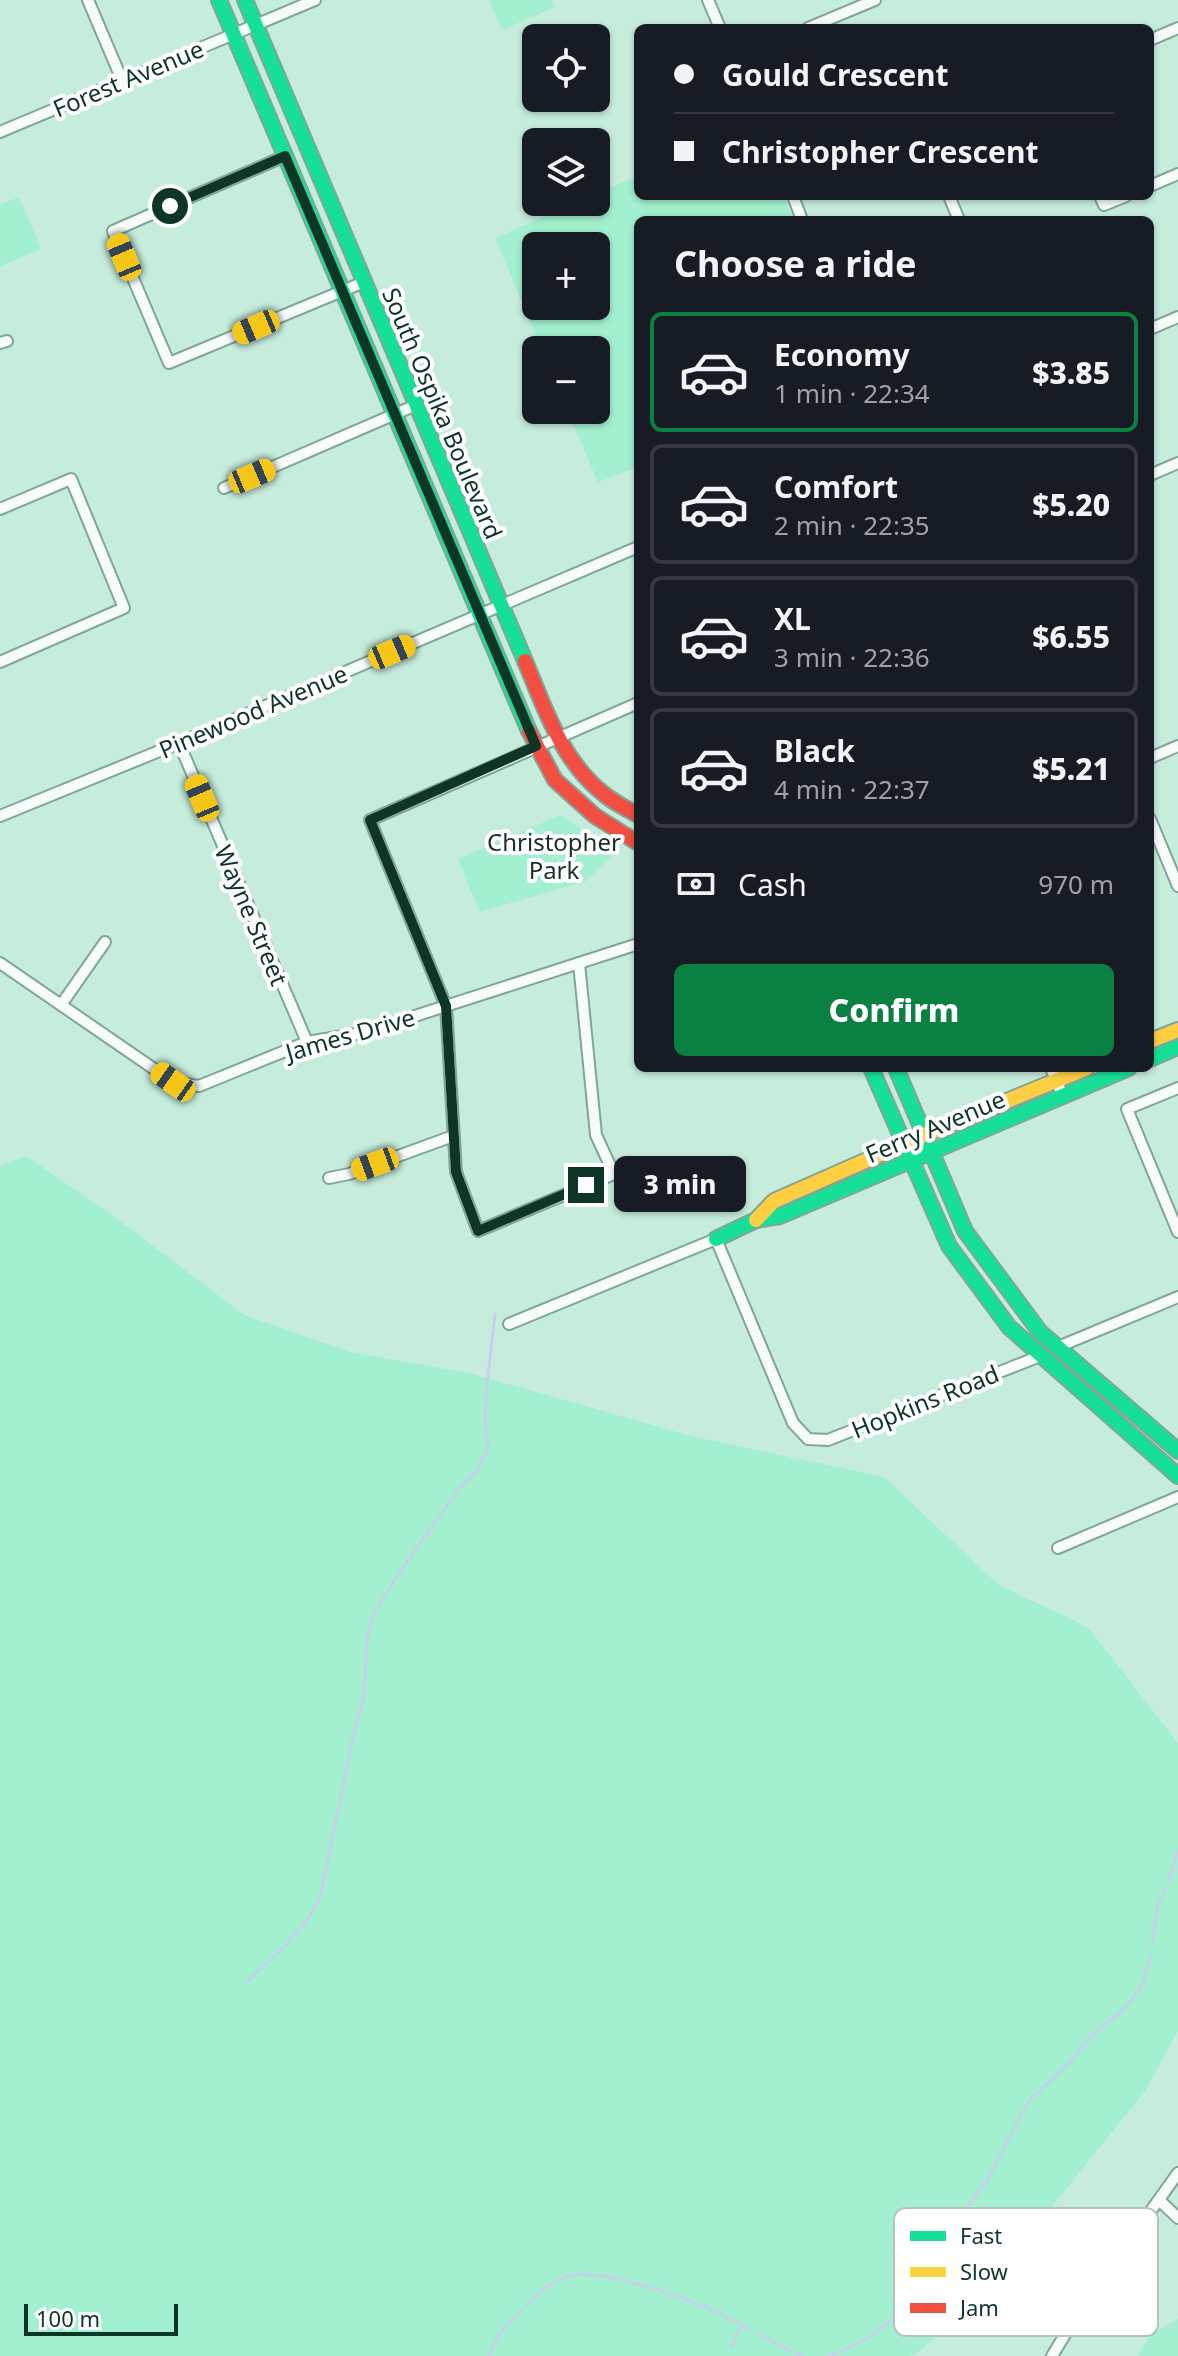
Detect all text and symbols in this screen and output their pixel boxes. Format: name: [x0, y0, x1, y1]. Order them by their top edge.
map controls: [522, 24, 610, 424]
button: locate: [522, 24, 610, 112]
street label: Forest Avenue: [48, 31, 208, 125]
text: Gould Crescent: [722, 54, 949, 95]
button: layers: [522, 128, 610, 216]
text: Christopher Crescent: [722, 131, 1039, 172]
route start: [152, 188, 188, 224]
car: [104, 230, 144, 284]
button: +: [522, 232, 610, 320]
text: Choose a ride: [674, 239, 916, 288]
street label: South Ospika Boulevard: [375, 282, 511, 544]
car: [229, 307, 283, 347]
text: Economy: [774, 334, 910, 375]
button: −: [522, 336, 610, 424]
icon: car: [678, 336, 750, 408]
text: $3.85: [1032, 352, 1110, 393]
text: 1 min · 22:34: [774, 375, 930, 411]
car: [225, 456, 279, 496]
text: Comfort: [774, 466, 898, 507]
icon: car: [678, 468, 750, 540]
text: $5.20: [1032, 484, 1110, 525]
text: 2 min · 22:35: [774, 507, 930, 543]
text: XL: [774, 598, 811, 639]
icon: car: [678, 600, 750, 672]
text: $6.55: [1032, 616, 1110, 657]
car: [365, 632, 419, 672]
text: 3 min · 22:36: [774, 639, 930, 675]
street label: Pinewood Avenue: [154, 656, 352, 766]
text: Black: [774, 730, 855, 771]
icon: car: [678, 732, 750, 804]
text: $5.21: [1032, 748, 1110, 789]
car: [182, 771, 222, 825]
text: 4 min · 22:37: [774, 771, 930, 807]
park label: Christopher Park: [487, 825, 621, 886]
street label: Wayne Street: [208, 840, 296, 990]
icon: cash: [674, 862, 718, 906]
text: Cash: [738, 864, 807, 905]
text: 970 m: [1038, 866, 1114, 902]
button: Confirm: [674, 964, 1114, 1056]
street label: James Drive: [280, 1000, 419, 1069]
car: [146, 1058, 200, 1106]
street label: Ferry Avenue: [860, 1082, 1010, 1170]
car: [348, 1145, 402, 1183]
callout: 3 min: [614, 1157, 746, 1213]
text: 3 min: [644, 1166, 716, 1202]
route end: [568, 1167, 604, 1203]
street label: Hopkins Road: [846, 1356, 1004, 1446]
legend: [894, 2208, 1158, 2336]
text: Fast: [960, 2220, 1002, 2250]
text: Slow: [960, 2256, 1009, 2286]
text: Jam: [958, 2292, 999, 2322]
scale bar: [24, 2300, 178, 2336]
text: 100 m: [36, 2303, 100, 2333]

